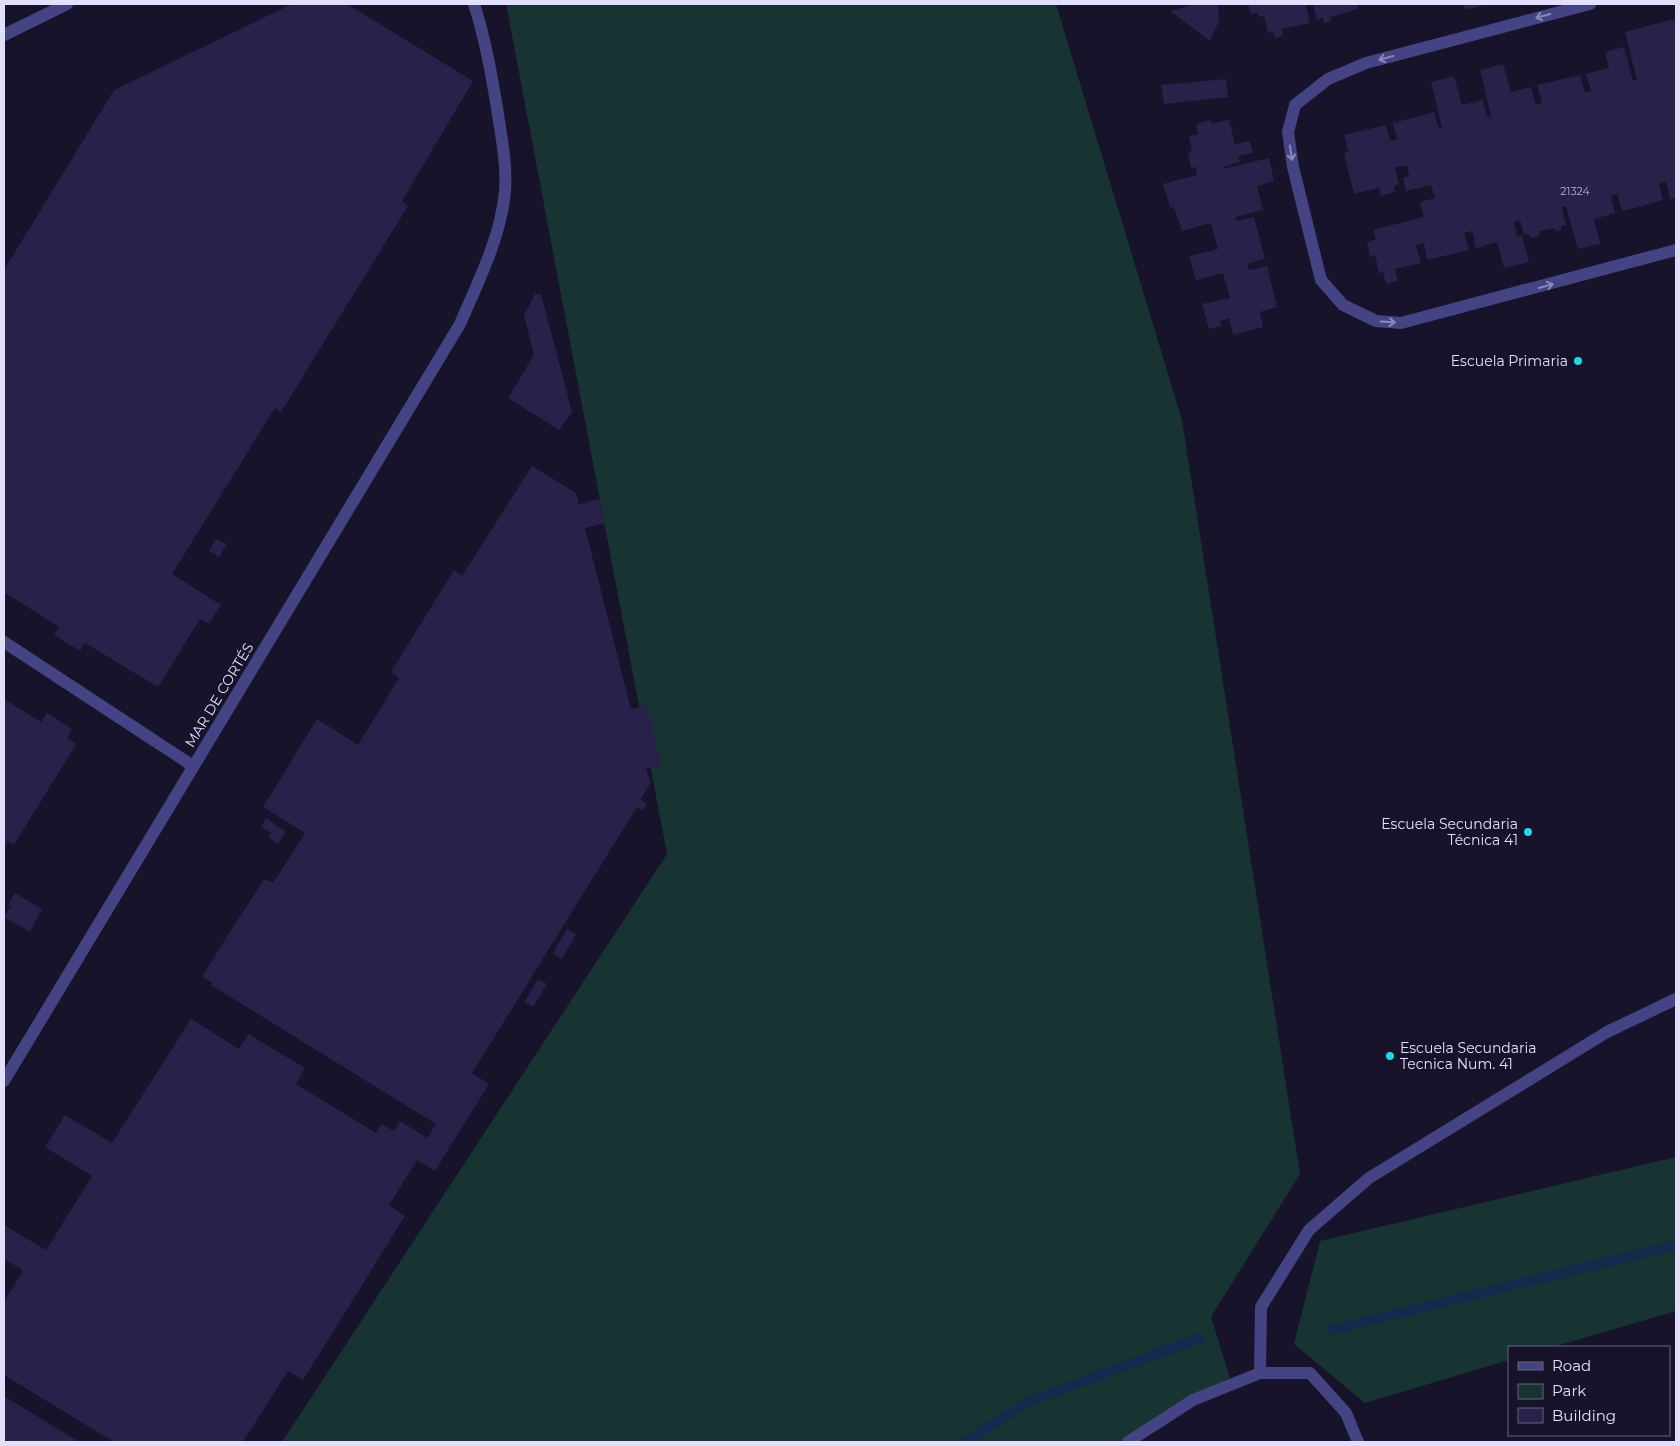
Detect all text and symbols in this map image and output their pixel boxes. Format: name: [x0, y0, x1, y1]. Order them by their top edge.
one-way arrow: [1535, 12, 1551, 22]
one-way arrow: [1378, 54, 1394, 63]
one-way arrow: [1286, 144, 1296, 160]
house number: 21324: [1560, 184, 1591, 198]
one-way arrow: [1537, 280, 1553, 290]
one-way arrow: [1380, 318, 1396, 327]
place label: Escuela Primaria: [1451, 352, 1568, 370]
marker: Escuela Primaria: [1572, 355, 1584, 367]
street label: MAR DE CORTÉS: [181, 639, 257, 751]
place label: Escuela Secundaria Técnica 41: [1381, 815, 1518, 849]
marker: Escuela Secundaria Técnica 41: [1522, 826, 1534, 838]
place label: Escuela Secundaria Tecnica Num. 41: [1400, 1039, 1537, 1073]
marker: Escuela Secundaria Tecnica Num. 41: [1384, 1050, 1396, 1062]
legend: [1508, 1346, 1670, 1436]
text: Road: [1552, 1356, 1591, 1375]
text: Park: [1552, 1381, 1586, 1400]
text: Building: [1552, 1406, 1616, 1425]

